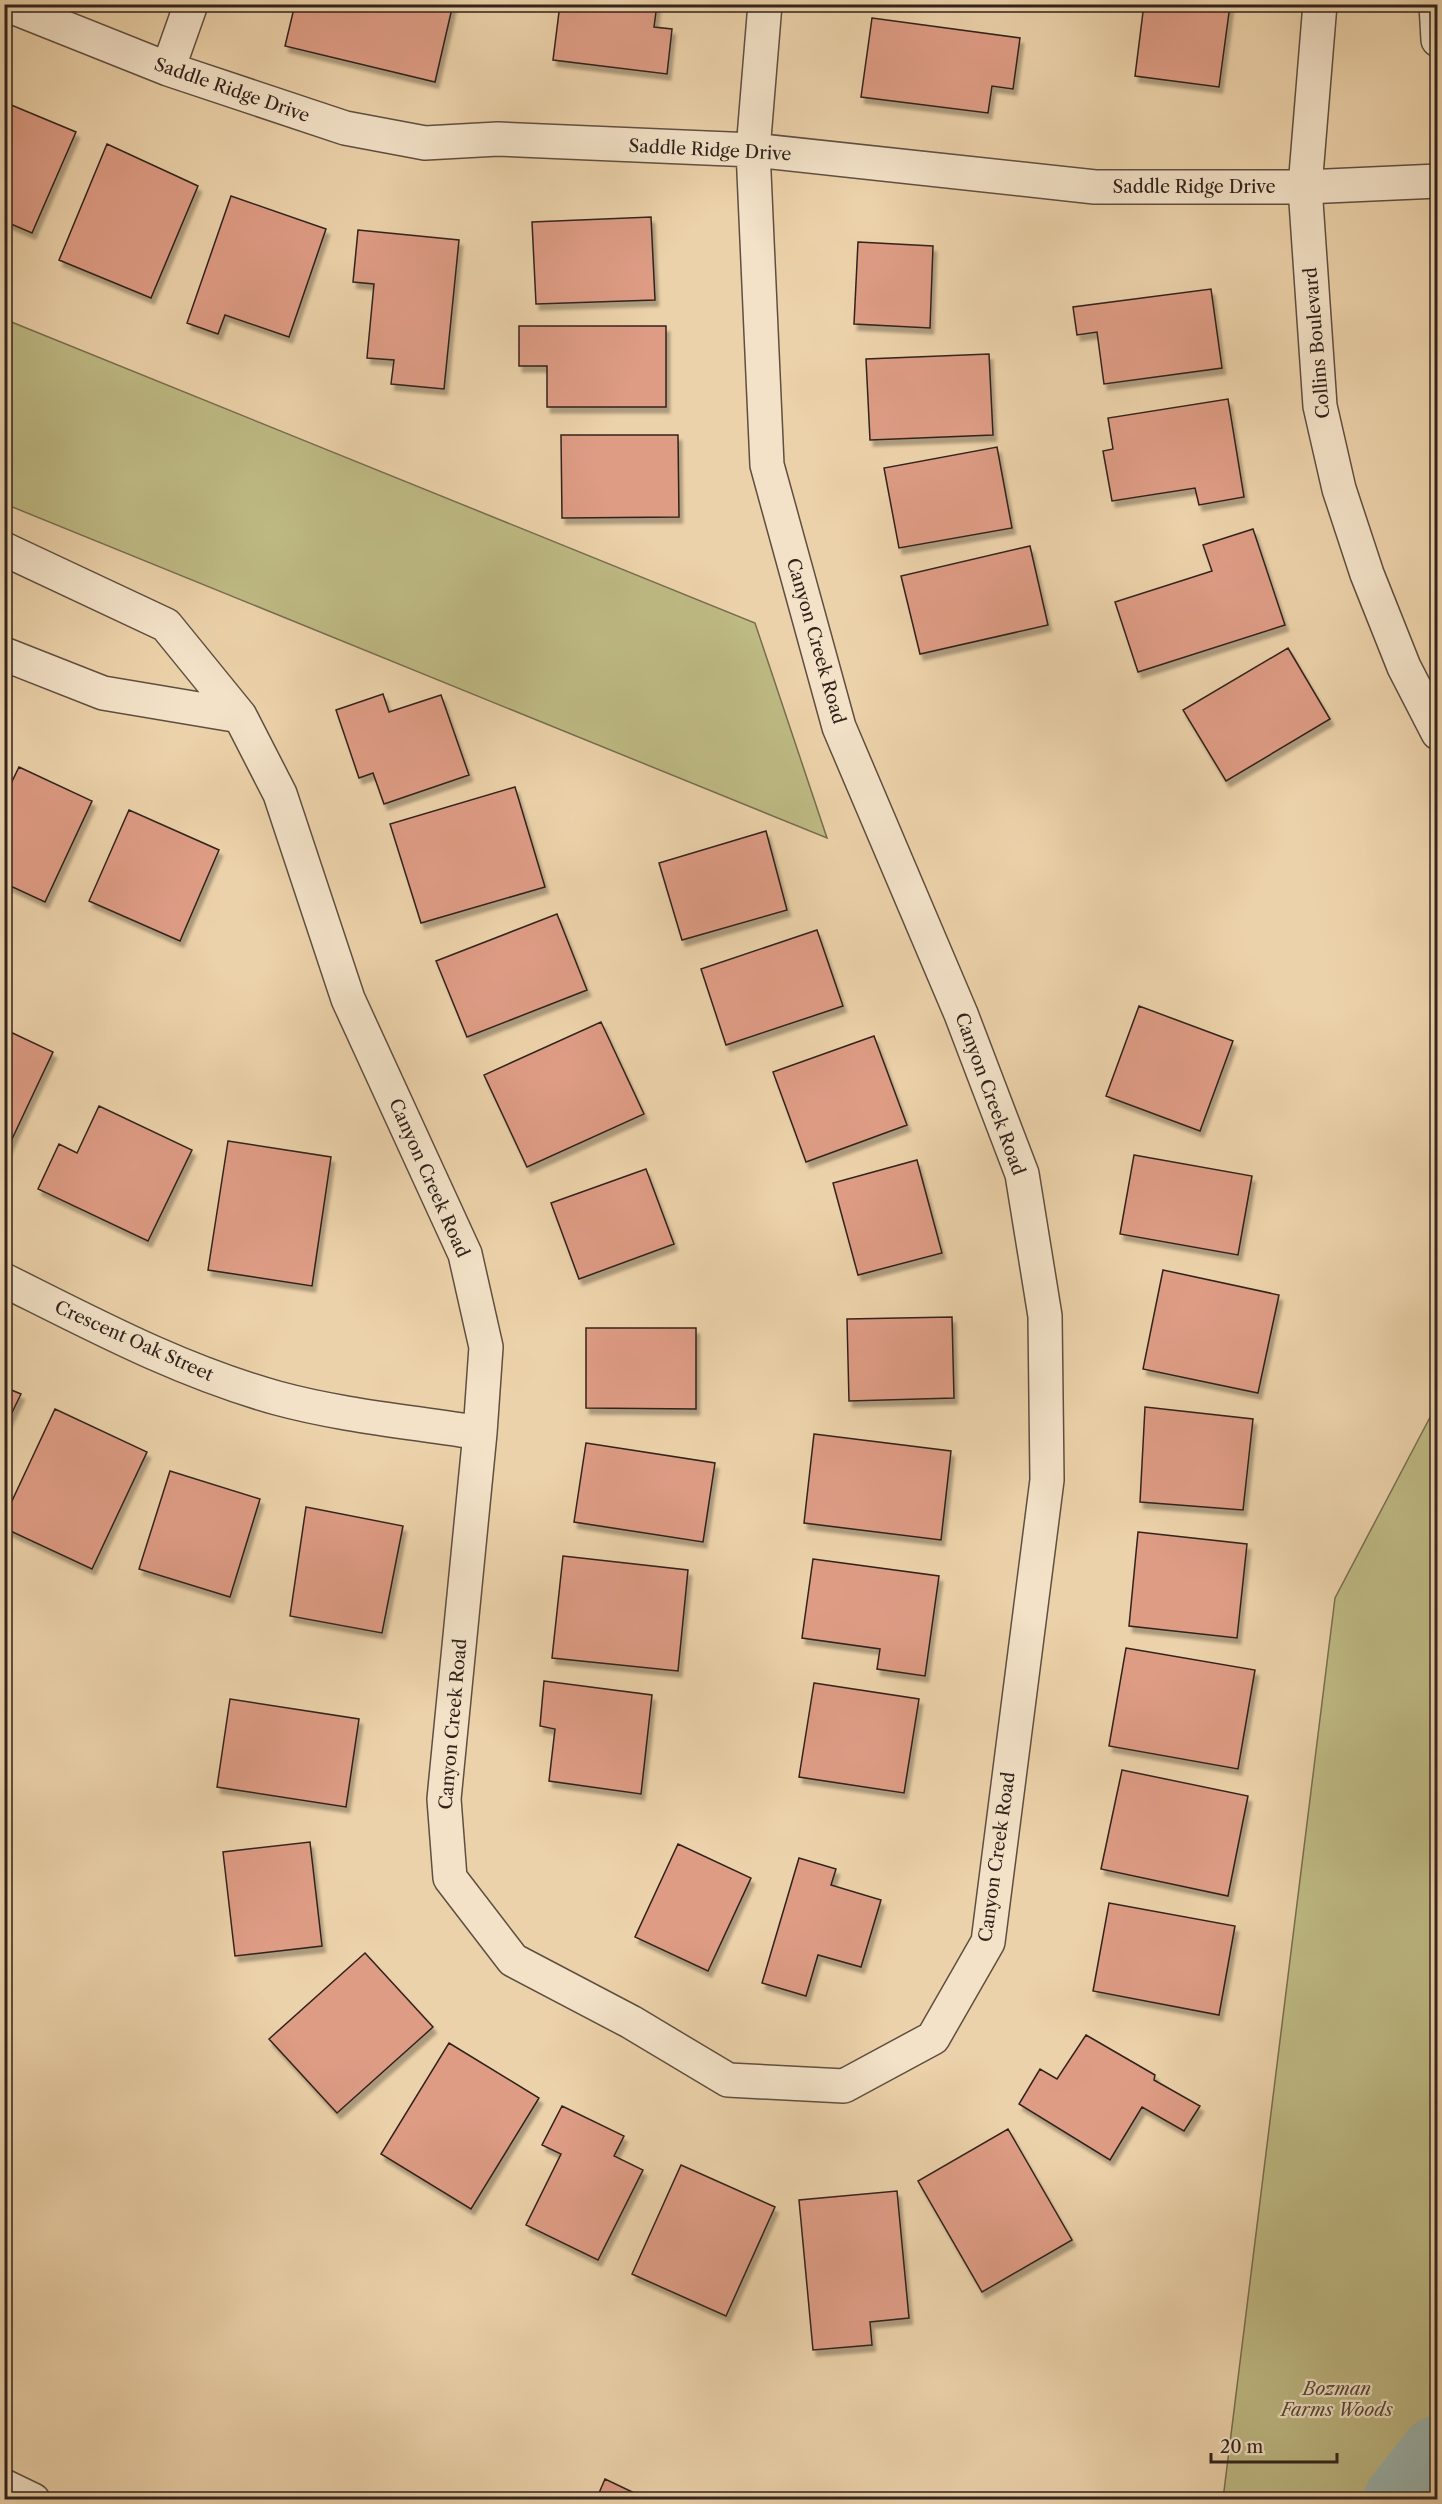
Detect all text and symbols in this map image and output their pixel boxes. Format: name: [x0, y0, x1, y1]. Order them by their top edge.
street label: Saddle Ridge Drive: [151, 53, 313, 127]
street label: Saddle Ridge Drive: [628, 135, 792, 165]
street label: Saddle Ridge Drive: [1112, 176, 1276, 198]
street label: Collins Boulevard: [1299, 266, 1335, 420]
street label: Canyon Creek Road: [782, 556, 850, 727]
street label: Canyon Creek Road: [950, 1010, 1030, 1178]
street label: Canyon Creek Road: [384, 1095, 474, 1261]
street label: Crescent Oak Street: [51, 1296, 217, 1386]
street label: Canyon Creek Road: [435, 1638, 471, 1810]
street label: Canyon Creek Road: [974, 1770, 1020, 1943]
park label: Bozman Farms Woods: [1279, 2378, 1393, 2421]
scale bar: [1211, 2426, 1337, 2464]
text: 20 m: [1220, 2436, 1264, 2458]

